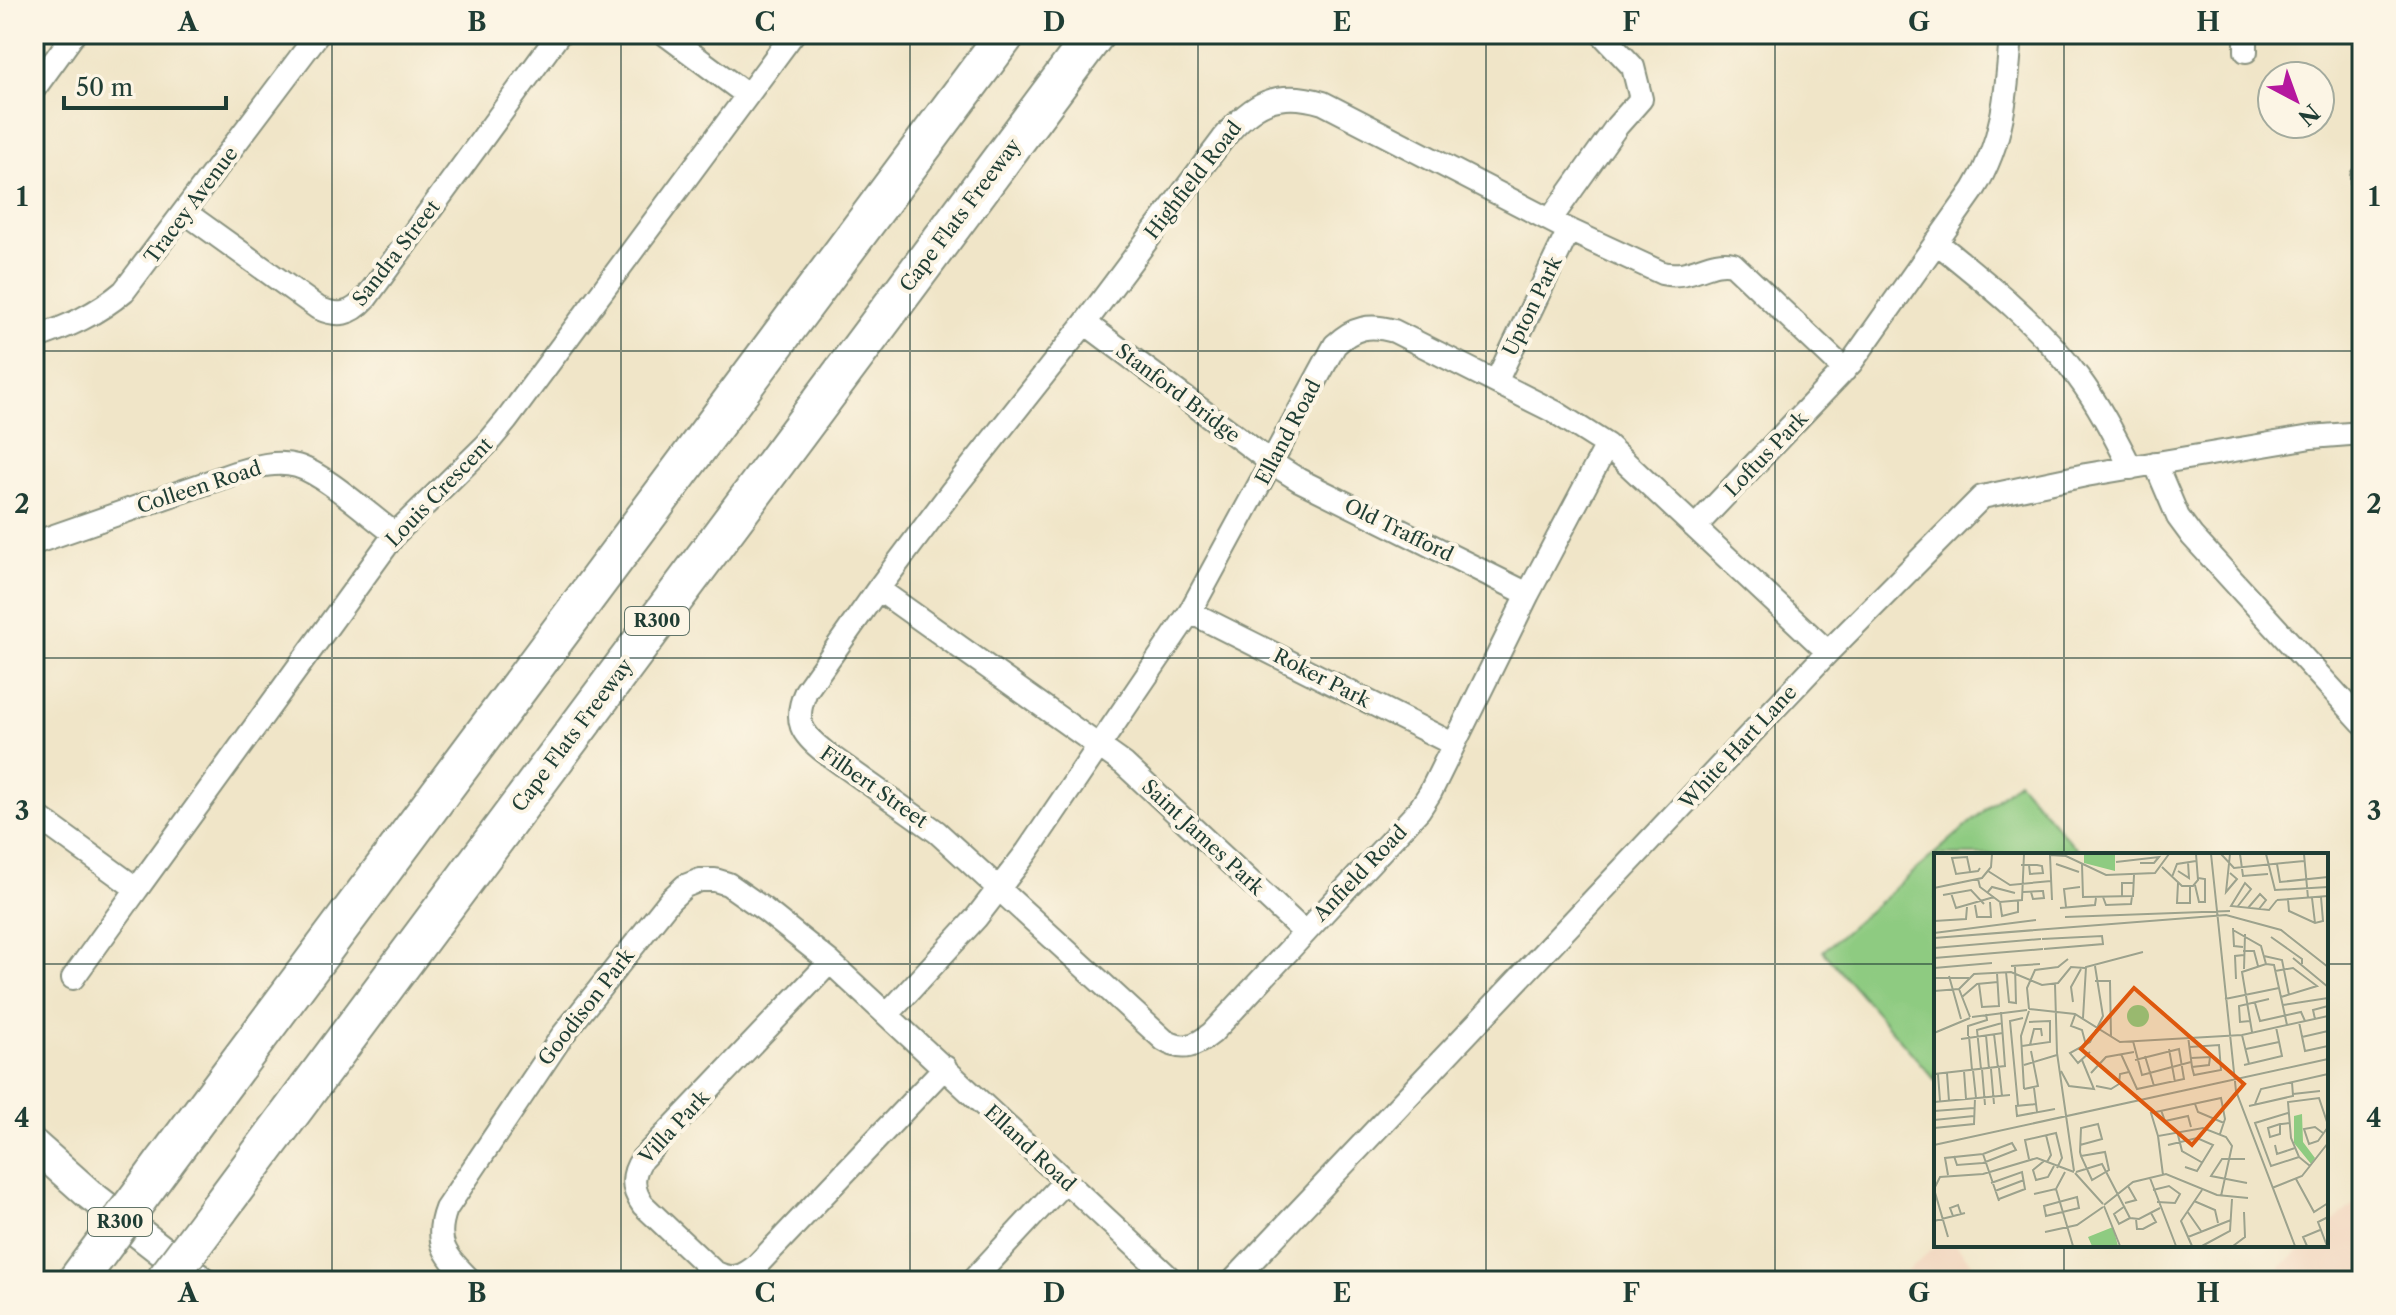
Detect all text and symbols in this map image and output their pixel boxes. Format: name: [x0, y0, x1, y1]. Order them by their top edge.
text: A: [177, 6, 199, 38]
text: B: [467, 6, 487, 38]
text: C: [755, 6, 775, 38]
text: D: [1043, 6, 1065, 38]
text: E: [1333, 6, 1351, 38]
text: F: [1622, 6, 1640, 38]
text: G: [1908, 6, 1930, 38]
text: H: [2196, 6, 2220, 38]
scale bar: [64, 60, 226, 110]
north arrow: [2256, 60, 2336, 140]
text: 50 m: [76, 73, 133, 102]
text: N: [2293, 98, 2325, 131]
street label: Highfield Road: [1140, 116, 1246, 244]
street label: Cape Flats Freeway: [895, 133, 1026, 296]
street label: Tracey Avenue: [139, 142, 243, 268]
text: 1: [16, 181, 28, 213]
text: 1: [2368, 181, 2380, 213]
street label: Sandra Street: [347, 195, 445, 311]
street label: Upton Park: [1498, 251, 1567, 360]
street label: Stanford Bridge: [1111, 339, 1245, 447]
street label: Elland Road: [1250, 375, 1326, 489]
street label: Loftus Park: [1720, 405, 1813, 502]
street label: Louis Crescent: [381, 432, 497, 552]
street label: Colleen Road: [134, 456, 264, 518]
text: 2: [14, 488, 30, 520]
text: 2: [2366, 488, 2382, 520]
street label: Old Trafford: [1341, 493, 1457, 567]
road number: R300: [625, 607, 689, 635]
street label: Roker Park: [1270, 643, 1376, 713]
street label: Cape Flats Freeway: [507, 653, 638, 816]
street label: White Hart Lane: [1674, 680, 1801, 815]
street label: Filbert Street: [816, 741, 932, 833]
street label: Saint James Park: [1137, 774, 1270, 901]
text: 3: [15, 795, 29, 827]
text: 3: [2367, 795, 2381, 827]
street label: Anfield Road: [1308, 820, 1412, 927]
inset map: [1934, 853, 2328, 1247]
street label: Goodison Park: [533, 943, 640, 1070]
street label: Villa Park: [633, 1084, 715, 1169]
street label: Elland Road: [980, 1100, 1080, 1196]
text: 4: [14, 1102, 30, 1134]
text: 4: [2366, 1102, 2382, 1134]
road number: R300: [88, 1208, 152, 1236]
text: A: [177, 1277, 199, 1309]
text: B: [467, 1277, 487, 1309]
text: C: [755, 1277, 775, 1309]
text: D: [1043, 1277, 1065, 1309]
text: E: [1333, 1277, 1351, 1309]
text: F: [1622, 1277, 1640, 1309]
text: G: [1908, 1277, 1930, 1309]
text: H: [2196, 1277, 2220, 1309]

